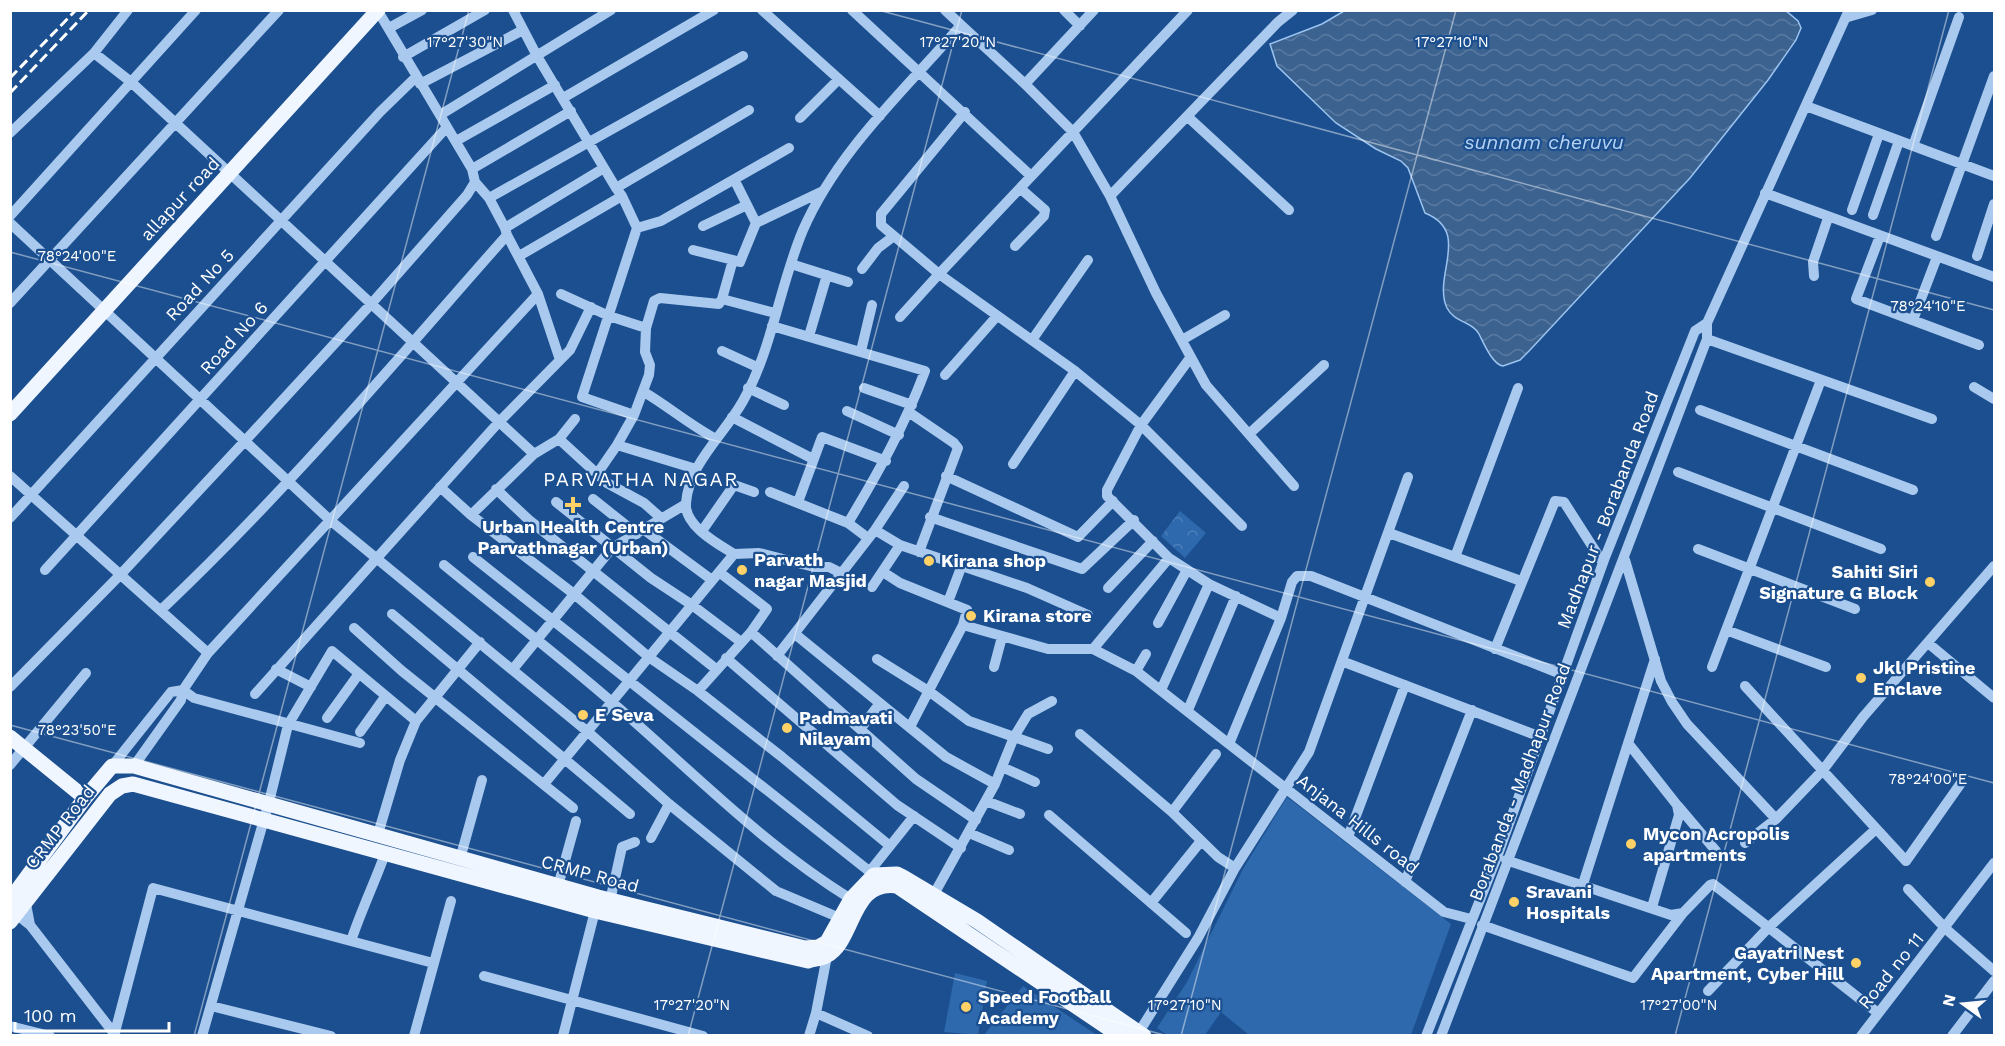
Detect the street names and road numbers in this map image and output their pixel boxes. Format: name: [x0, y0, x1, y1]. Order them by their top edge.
street label: allapur road: [136, 153, 224, 245]
street label: Road No 5: [161, 244, 238, 325]
street label: Road No 6: [195, 297, 272, 379]
street label: Madhapur - Borabanda Road: [1552, 388, 1663, 631]
street label: Borabanda - Madhapur Road: [1464, 660, 1575, 903]
street label: Anjana Hills road: [1293, 769, 1423, 878]
street label: CRMP Road: [20, 781, 99, 873]
street label: CRMP Road: [539, 850, 641, 897]
street label: Road no 11: [1854, 928, 1928, 1013]

